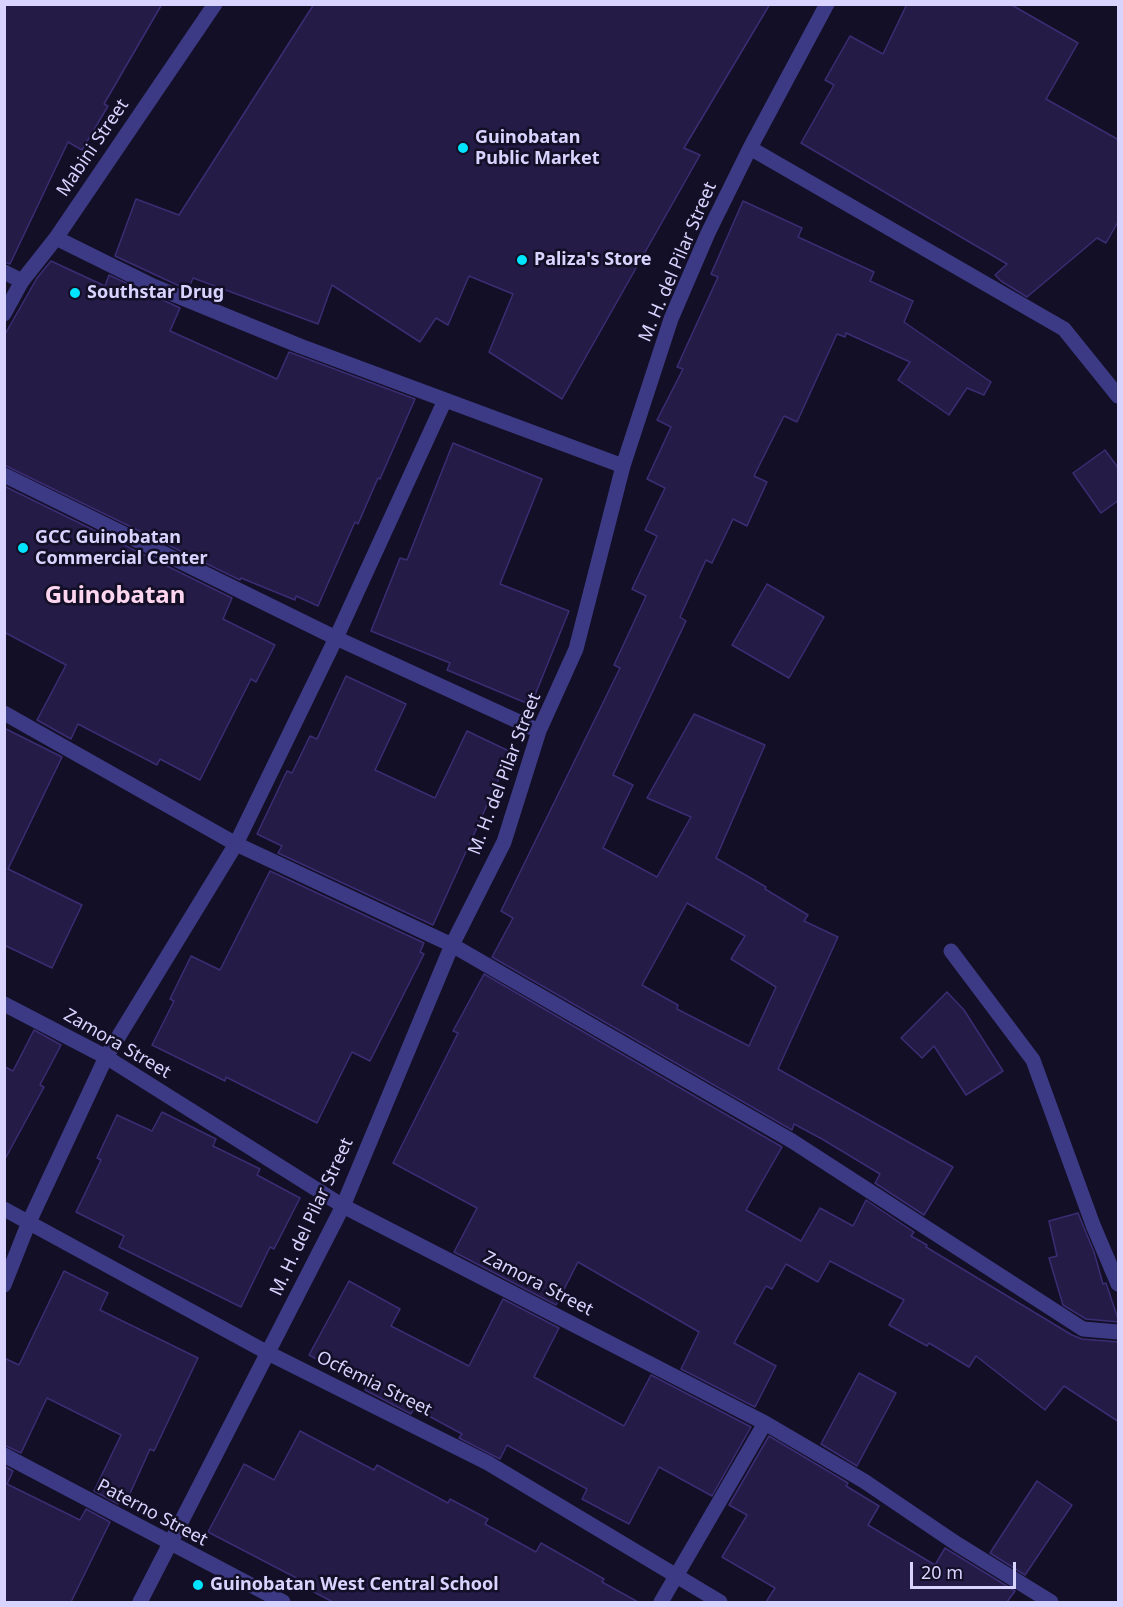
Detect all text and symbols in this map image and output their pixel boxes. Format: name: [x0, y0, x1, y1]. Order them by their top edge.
street label: Mabini Street: [52, 95, 134, 201]
place label: Guinobatan Public Market: [475, 127, 599, 170]
marker: Guinobatan Public Market: [456, 141, 470, 155]
street label: M. H. del Pilar Street: [634, 179, 722, 345]
place label: Paliza's Store: [534, 249, 652, 271]
marker: Paliza's Store: [515, 253, 529, 267]
place label: Southstar Drug: [87, 282, 224, 304]
marker: Southstar Drug: [68, 286, 82, 300]
place label: GCC Guinobatan Commercial Center: [35, 527, 207, 570]
marker: GCC Guinobatan Commercial Center: [16, 541, 30, 555]
district label: Guinobatan: [45, 582, 185, 610]
street label: M. H. del Pilar Street: [464, 690, 546, 858]
street label: Zamora Street: [60, 1005, 174, 1083]
street label: M. H. del Pilar Street: [266, 1135, 358, 1299]
street label: Zamora Street: [480, 1247, 596, 1321]
street label: Ocfemia Street: [313, 1347, 435, 1421]
street label: Paterno Street: [93, 1475, 211, 1551]
scale bar: [913, 1550, 1020, 1588]
text: 20 m: [921, 1560, 963, 1584]
place label: Guinobatan West Central School: [210, 1574, 499, 1596]
marker: Guinobatan West Central School: [191, 1578, 205, 1592]

